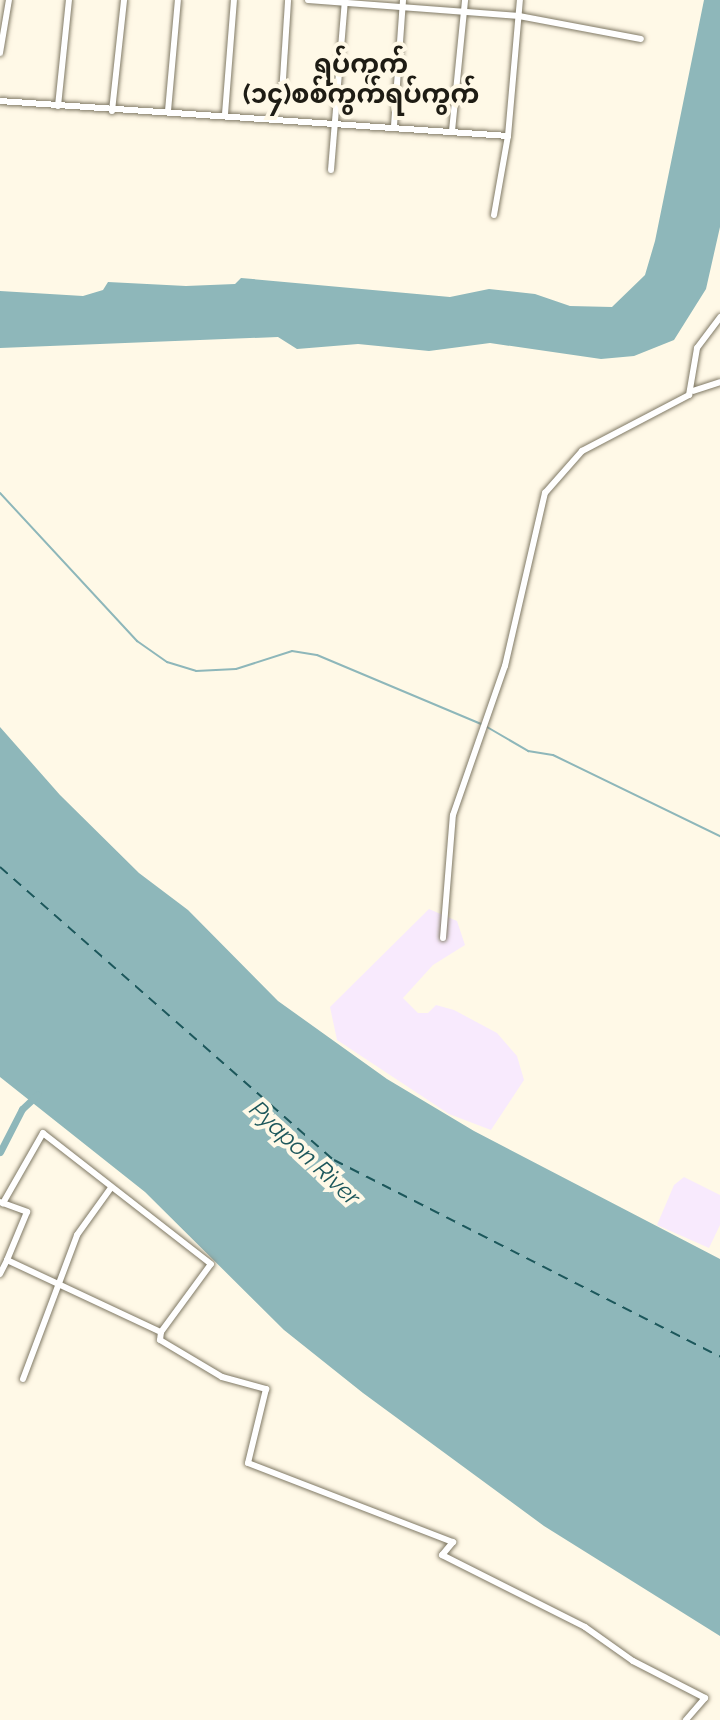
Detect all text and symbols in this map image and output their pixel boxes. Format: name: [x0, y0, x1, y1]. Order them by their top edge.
district label: ရပ်ကွက် (၁၄)စစ်ကွက်ရပ်ကွက်: [243, 49, 479, 110]
water label: Pyapon River: [244, 1095, 366, 1211]

